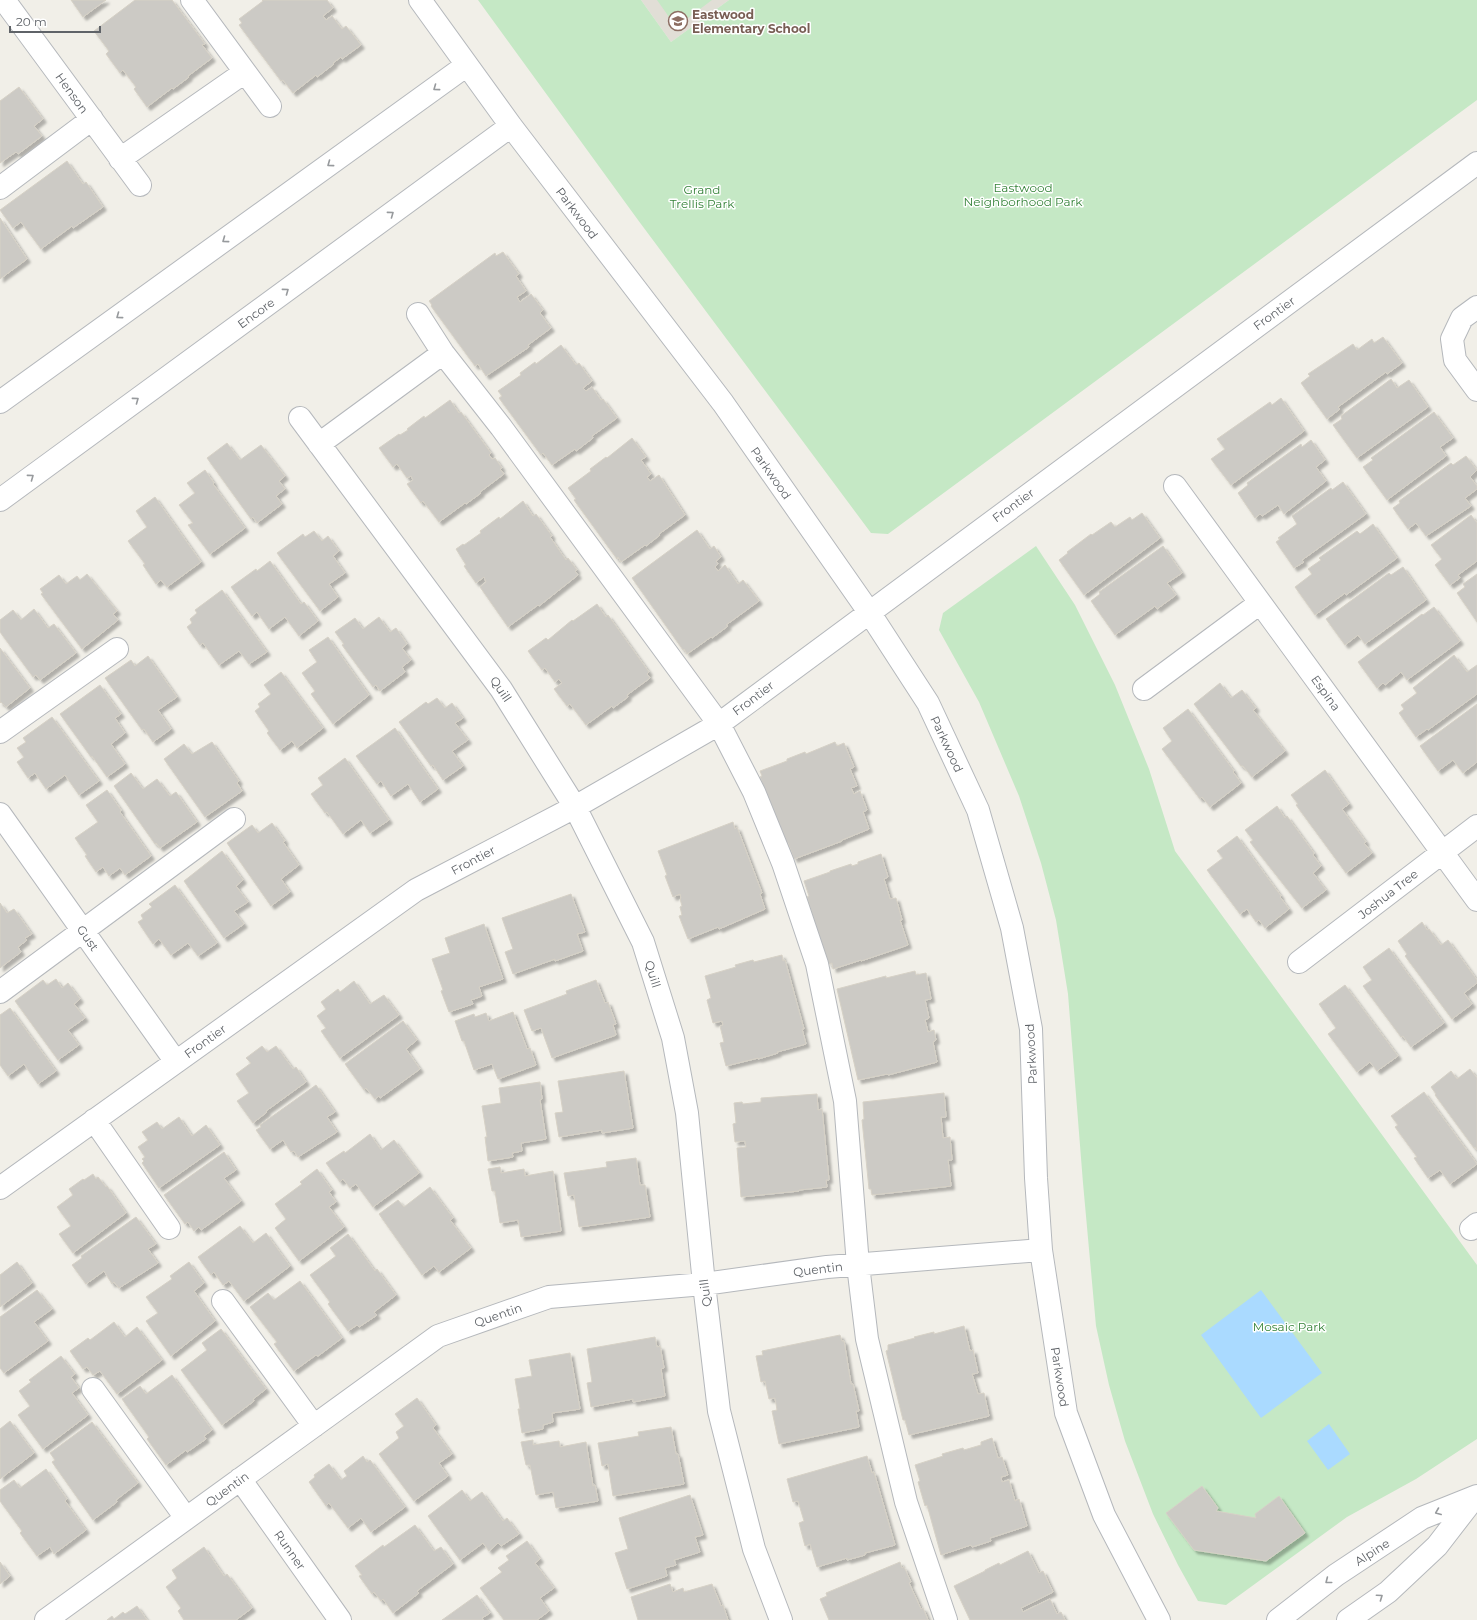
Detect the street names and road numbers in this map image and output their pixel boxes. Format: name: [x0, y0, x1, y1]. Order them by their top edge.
street label: Henson: [52, 70, 92, 116]
street label: Parkwood: [553, 184, 601, 242]
street label: Frontier: [1250, 293, 1298, 333]
street label: Encore: [235, 295, 277, 331]
street label: Parkwood: [747, 444, 795, 502]
street label: Frontier: [989, 485, 1037, 525]
street label: Espina: [1308, 672, 1344, 714]
street label: Quill: [487, 673, 515, 705]
street label: Frontier: [729, 677, 777, 718]
street label: Parkwood: [927, 713, 967, 775]
street label: Frontier: [448, 842, 498, 878]
street label: Joshua Tree: [1354, 866, 1421, 923]
street label: Gust: [74, 922, 102, 954]
street label: Quill: [642, 959, 664, 989]
street label: Frontier: [181, 1021, 229, 1061]
street label: Parkwood: [1022, 1023, 1040, 1085]
street label: Quentin: [792, 1259, 844, 1279]
street label: Quill: [696, 1278, 714, 1308]
street label: Quentin: [472, 1300, 524, 1330]
street label: Parkwood: [1048, 1346, 1072, 1408]
street label: Quentin: [202, 1468, 252, 1510]
street label: Runner: [271, 1527, 309, 1573]
street label: Alpine: [1352, 1535, 1392, 1569]

